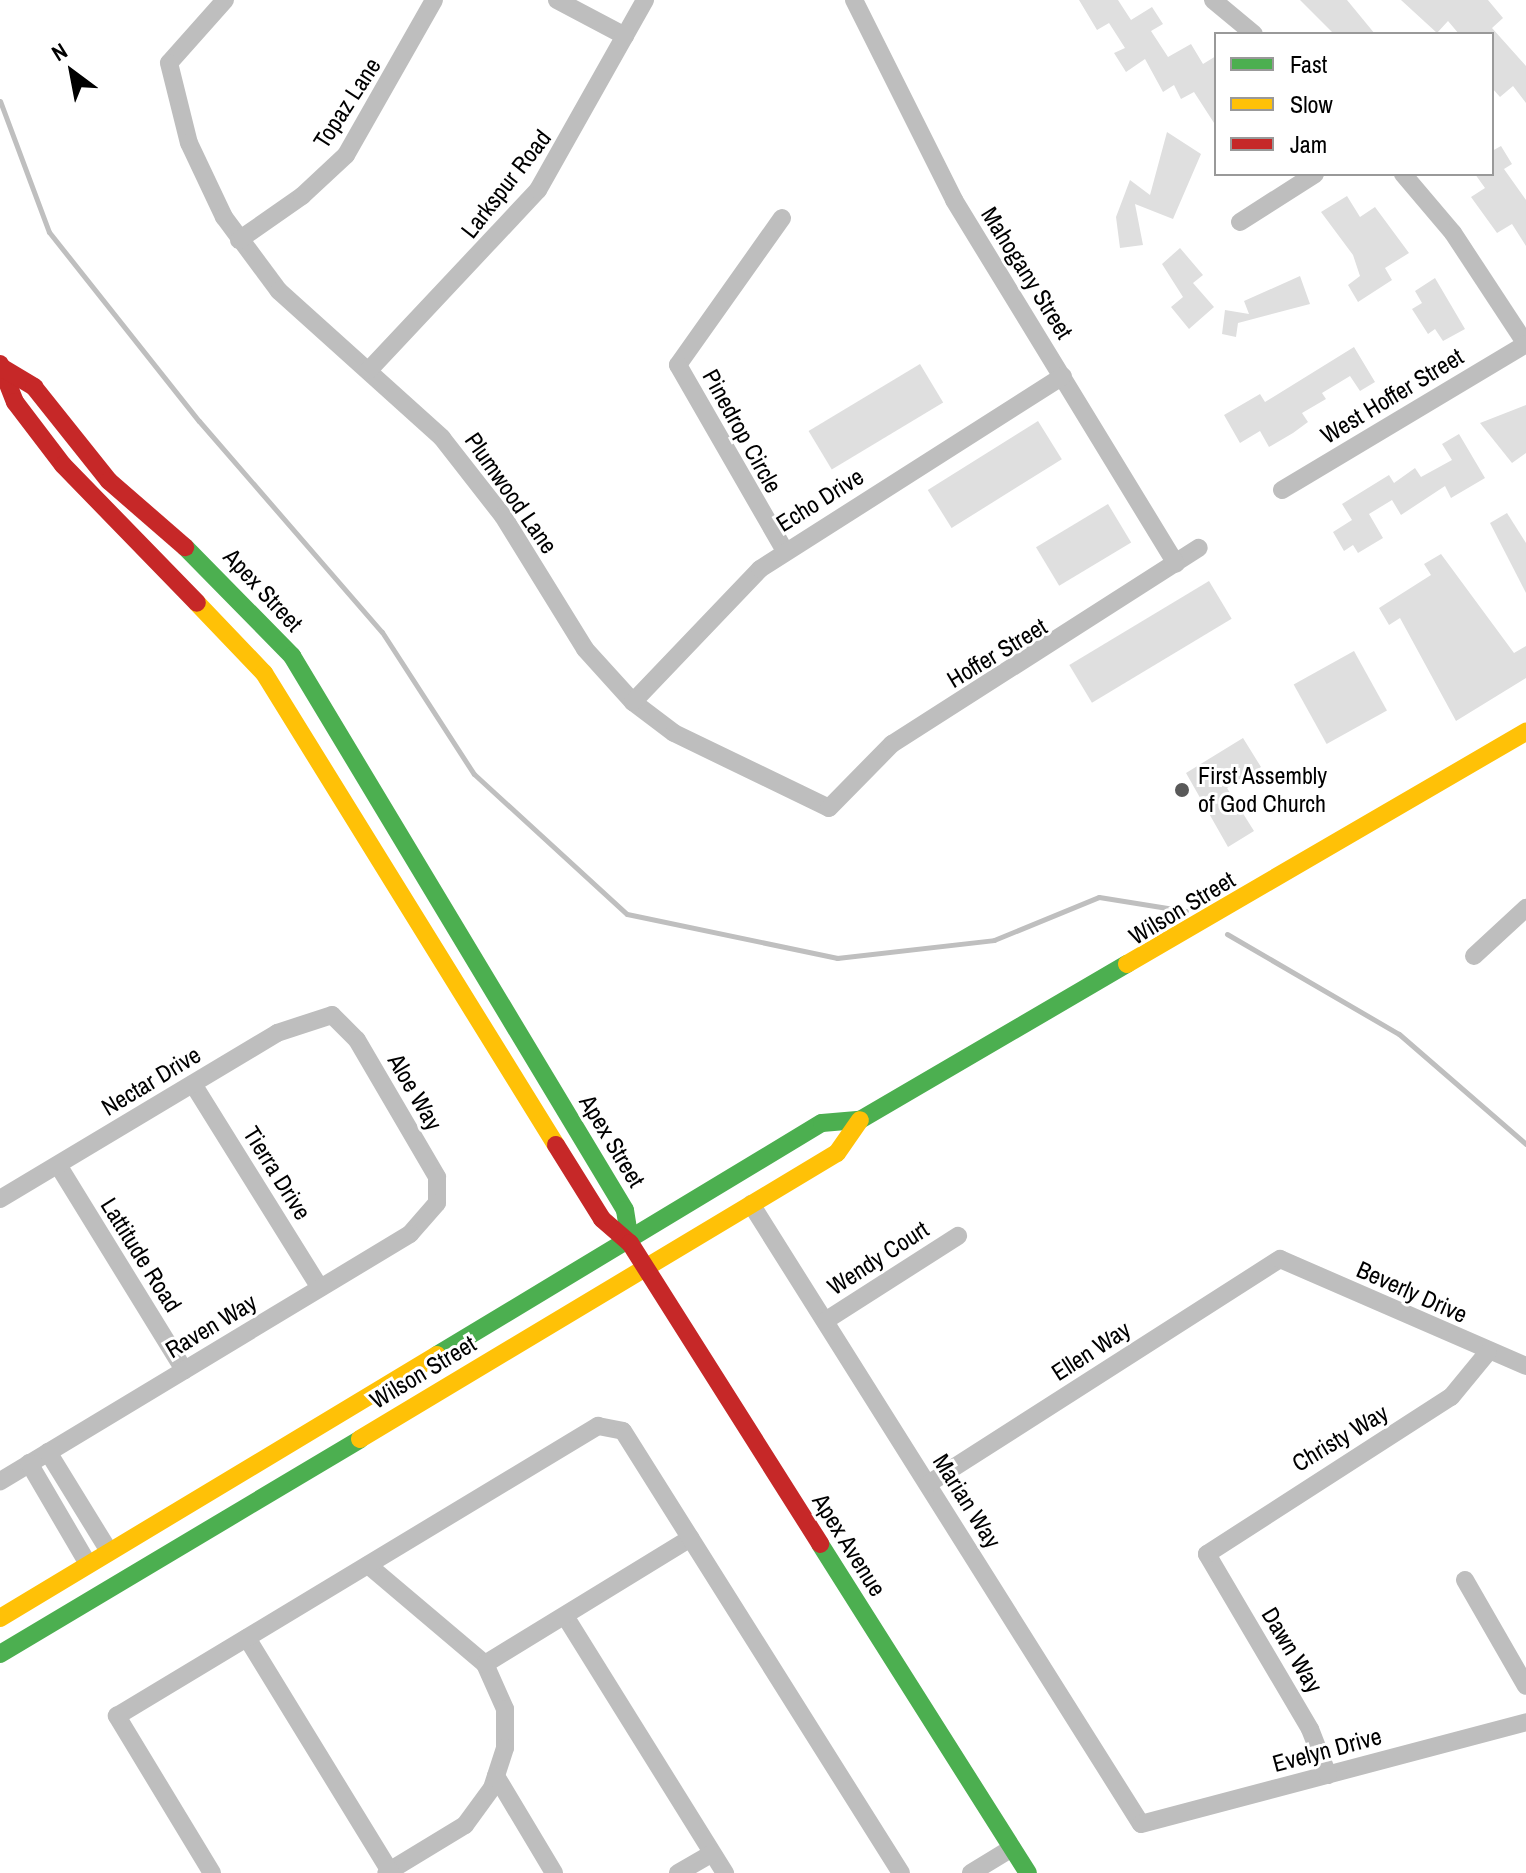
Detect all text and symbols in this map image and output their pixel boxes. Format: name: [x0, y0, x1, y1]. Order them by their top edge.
north arrow: [32, 32, 112, 112]
legend: [1214, 32, 1494, 176]
text: N: [46, 35, 73, 68]
text: Fast: [1290, 48, 1327, 80]
street label: Topaz Lane: [307, 52, 387, 154]
text: Slow: [1290, 88, 1333, 120]
street label: Larkspur Road: [455, 124, 557, 244]
text: Jam: [1290, 128, 1327, 160]
street label: Mahogany Street: [975, 202, 1079, 344]
street label: West Hoffer Street: [1315, 342, 1469, 450]
street label: Pinedrop Circle: [696, 364, 788, 498]
street label: Plumwood Lane: [459, 427, 563, 559]
street label: Echo Drive: [771, 462, 869, 538]
street label: Apex Street: [217, 543, 309, 637]
street label: Hoffer Street: [942, 612, 1052, 694]
place label: First Assembly of God Church: [1198, 762, 1328, 818]
marker: First Assembly of God Church: [1173, 781, 1191, 799]
street label: Wilson Street: [1124, 865, 1240, 951]
street label: Nectar Drive: [96, 1040, 206, 1122]
street label: Aloe Way: [382, 1049, 448, 1135]
street label: Apex Street: [573, 1090, 651, 1192]
street label: Tierra Drive: [237, 1121, 317, 1225]
street label: Lattitude Road: [95, 1193, 187, 1317]
street label: Wendy Court: [822, 1215, 934, 1301]
street label: Beverly Drive: [1352, 1255, 1472, 1329]
street label: Raven Way: [160, 1288, 262, 1364]
street label: Ellen Way: [1046, 1315, 1136, 1387]
street label: Wilson Street: [365, 1329, 481, 1415]
street label: Christy Way: [1287, 1398, 1393, 1478]
street label: Marian Way: [927, 1449, 1007, 1553]
street label: Apex Avenue: [806, 1488, 892, 1602]
street label: Dawn Way: [1255, 1602, 1329, 1698]
street label: Evelyn Drive: [1269, 1722, 1385, 1778]

